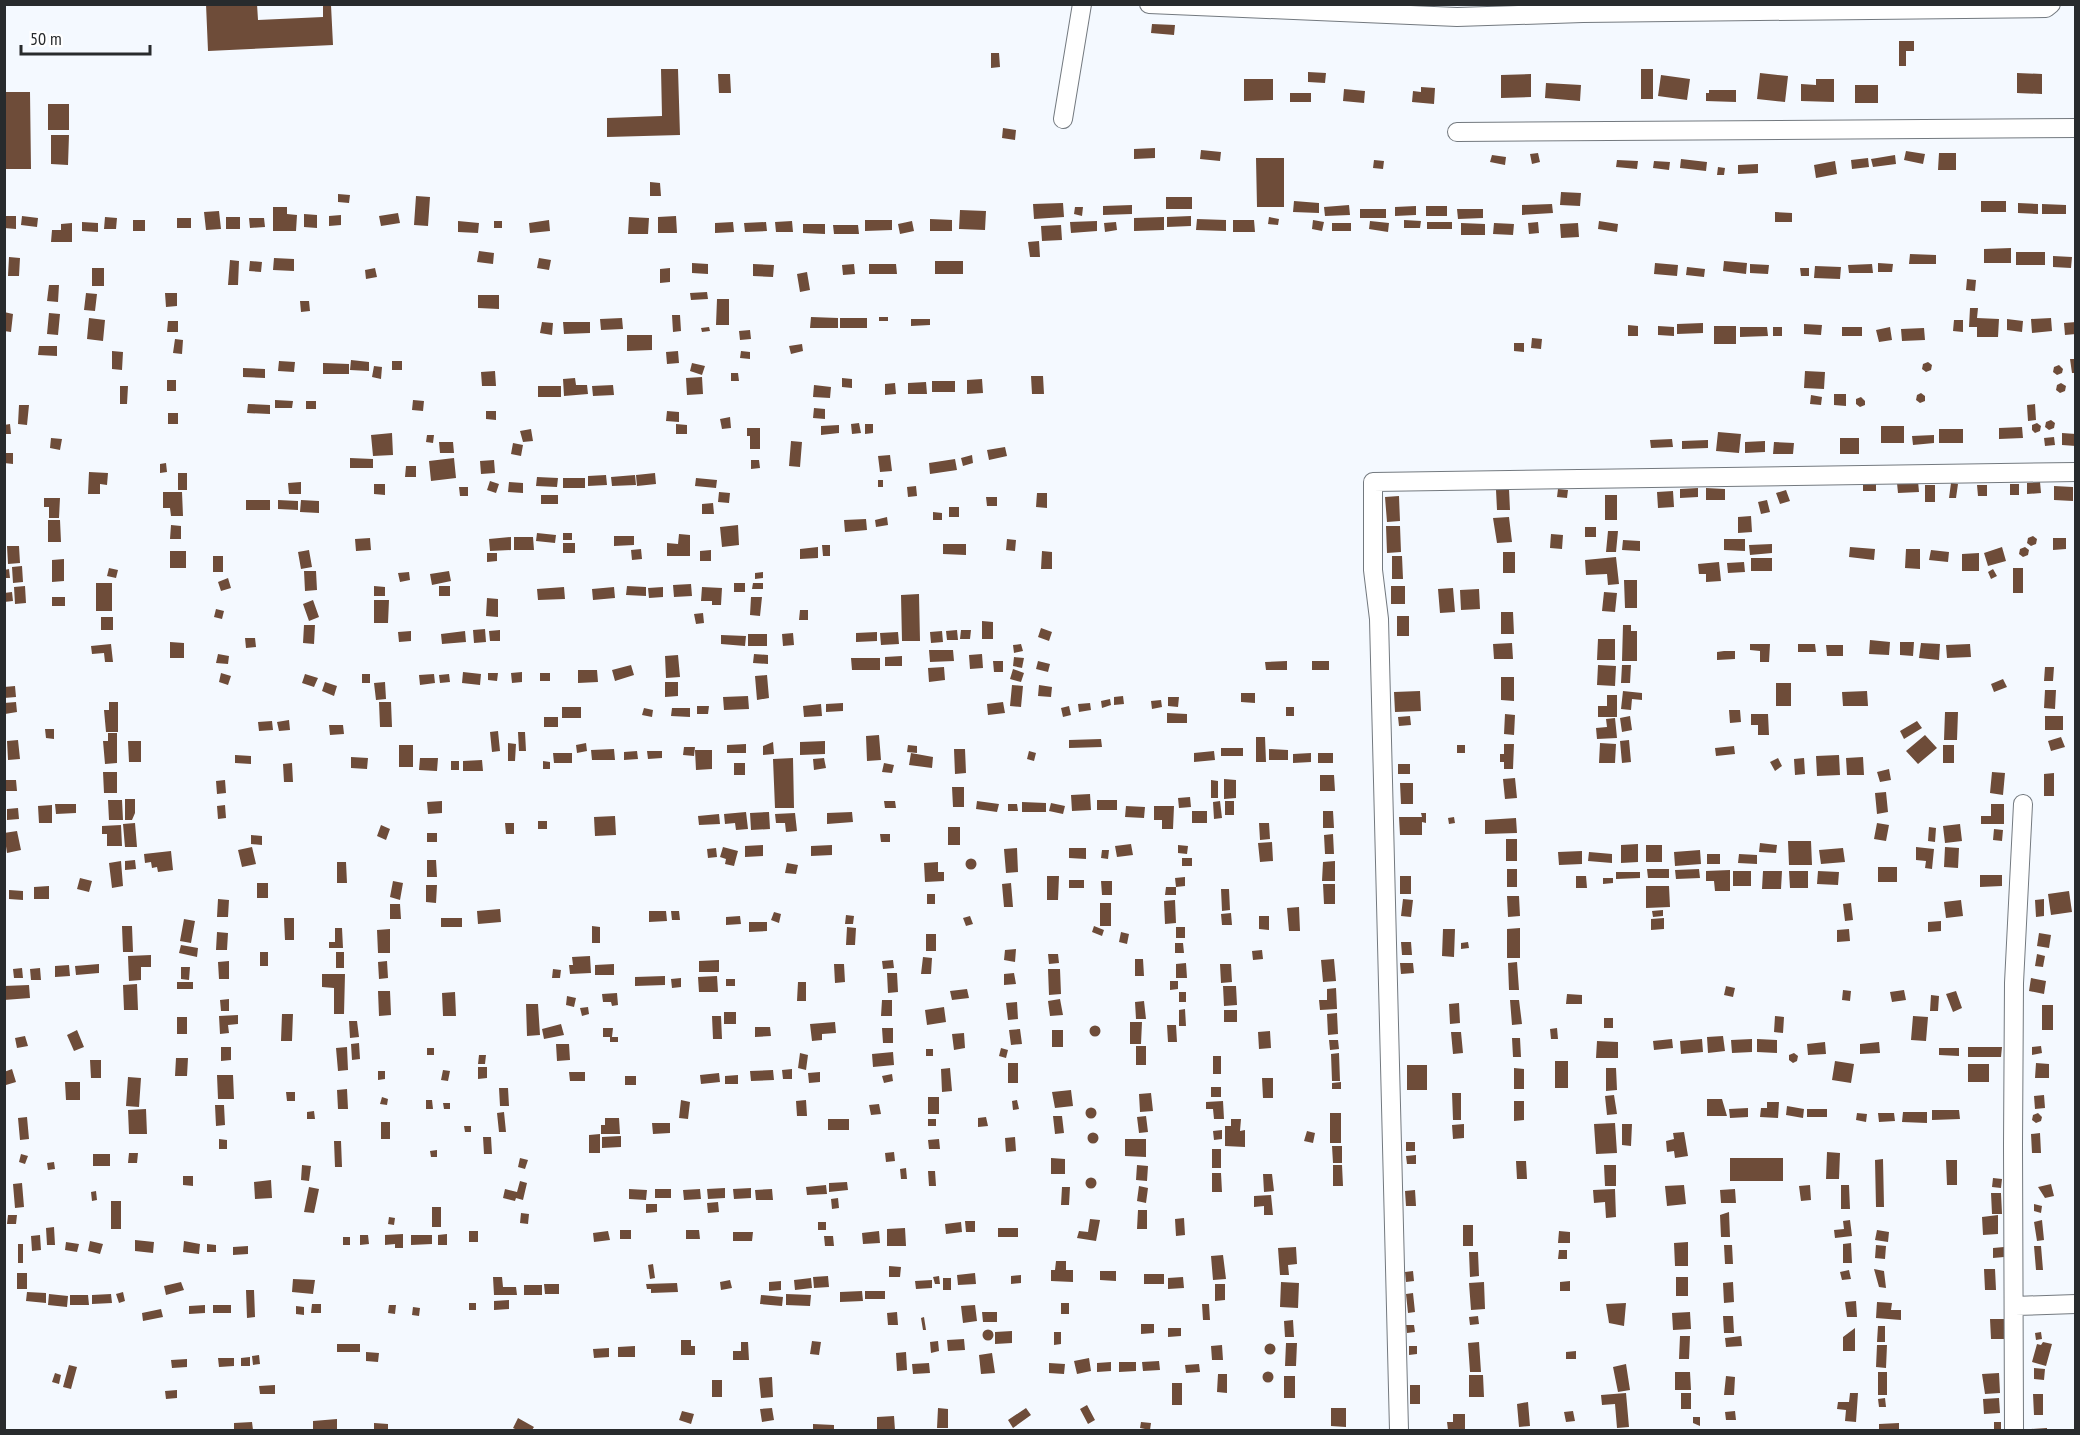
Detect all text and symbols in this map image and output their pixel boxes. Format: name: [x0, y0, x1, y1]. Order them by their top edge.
scale bar: [21, 18, 150, 56]
text: 50 m: [30, 27, 62, 50]

